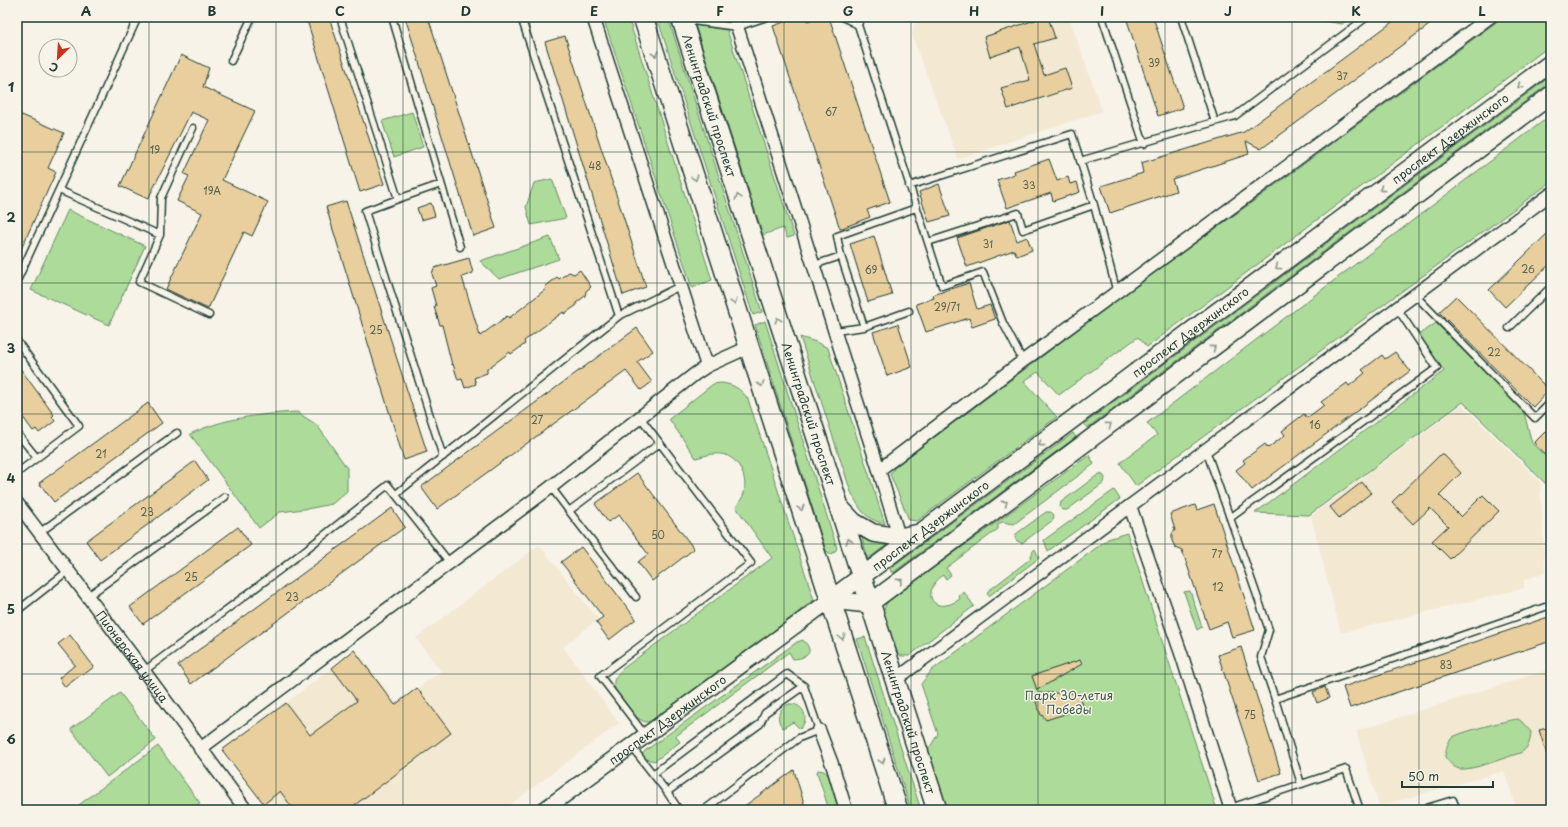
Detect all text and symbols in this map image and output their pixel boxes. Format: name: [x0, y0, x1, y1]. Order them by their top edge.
text: A: [81, 1, 91, 20]
text: B: [208, 1, 217, 20]
text: C: [335, 1, 345, 20]
text: D: [461, 1, 471, 20]
text: E: [590, 1, 598, 20]
text: F: [716, 1, 724, 20]
text: G: [843, 1, 853, 20]
text: H: [969, 1, 979, 20]
text: I: [1100, 1, 1104, 20]
text: J: [1224, 1, 1232, 20]
text: K: [1351, 1, 1361, 20]
text: L: [1478, 1, 1486, 20]
street label: Ленинградский проспект: [678, 32, 741, 179]
north arrow: [38, 38, 78, 78]
one-way arrow: [650, 50, 659, 57]
house number: 39: [1148, 55, 1160, 70]
text: С: [46, 58, 61, 77]
house number: 37: [1336, 68, 1349, 83]
text: 1: [8, 77, 14, 96]
one-way arrow: [1517, 81, 1524, 88]
street label: проспект Дзержинского: [1388, 89, 1512, 188]
house number: 67: [825, 104, 837, 119]
house number: 19: [150, 142, 160, 157]
house number: 48: [589, 158, 601, 173]
one-way arrow: [690, 174, 699, 181]
house number: 33: [1022, 177, 1036, 192]
house number: 19А: [203, 183, 221, 198]
one-way arrow: [1379, 184, 1386, 192]
one-way arrow: [735, 193, 743, 200]
text: 2: [6, 207, 16, 226]
house number: 31: [983, 236, 993, 251]
house number: 26: [1521, 261, 1535, 276]
house number: 69: [865, 262, 877, 277]
one-way arrow: [1275, 262, 1282, 269]
street label: проспект Дзержинского: [1128, 282, 1253, 381]
one-way arrow: [729, 298, 738, 305]
house number: 29/71: [934, 299, 960, 314]
one-way arrow: [774, 317, 783, 324]
house number: 25: [369, 322, 383, 337]
text: 3: [7, 338, 16, 357]
street label: Ленинградский проспект: [778, 340, 841, 488]
house number: 22: [1487, 344, 1501, 359]
one-way arrow: [1209, 345, 1216, 352]
one-way arrow: [756, 381, 765, 388]
house number: 27: [531, 412, 544, 427]
house number: 16: [1309, 417, 1321, 432]
one-way arrow: [1105, 423, 1112, 430]
one-way arrow: [1038, 439, 1045, 446]
house number: 21: [95, 446, 107, 461]
text: 4: [7, 468, 16, 487]
street label: проспект Дзержинского: [868, 476, 993, 575]
one-way arrow: [1000, 501, 1007, 508]
house number: 23: [140, 504, 154, 519]
one-way arrow: [796, 504, 805, 511]
house number: 50: [651, 527, 665, 542]
one-way arrow: [845, 538, 854, 545]
house number: 77: [1211, 546, 1223, 561]
house number: 25: [184, 569, 198, 584]
one-way arrow: [896, 578, 903, 585]
house number: 12: [1212, 579, 1224, 594]
house number: 23: [285, 589, 299, 604]
text: 5: [7, 599, 15, 618]
street label: Пионерская улица: [92, 607, 173, 706]
one-way arrow: [837, 634, 846, 641]
street label: Ленинградский проспект: [877, 648, 940, 796]
house number: 83: [1440, 657, 1452, 672]
street label: проспект Дзержинского: [605, 670, 730, 769]
park label: Парк 30-летия Победы: [1025, 686, 1113, 718]
house number: 75: [1244, 707, 1256, 722]
text: 6: [6, 729, 16, 748]
one-way arrow: [877, 757, 886, 764]
scale bar: [1402, 763, 1493, 789]
text: 50 m: [1408, 767, 1439, 785]

